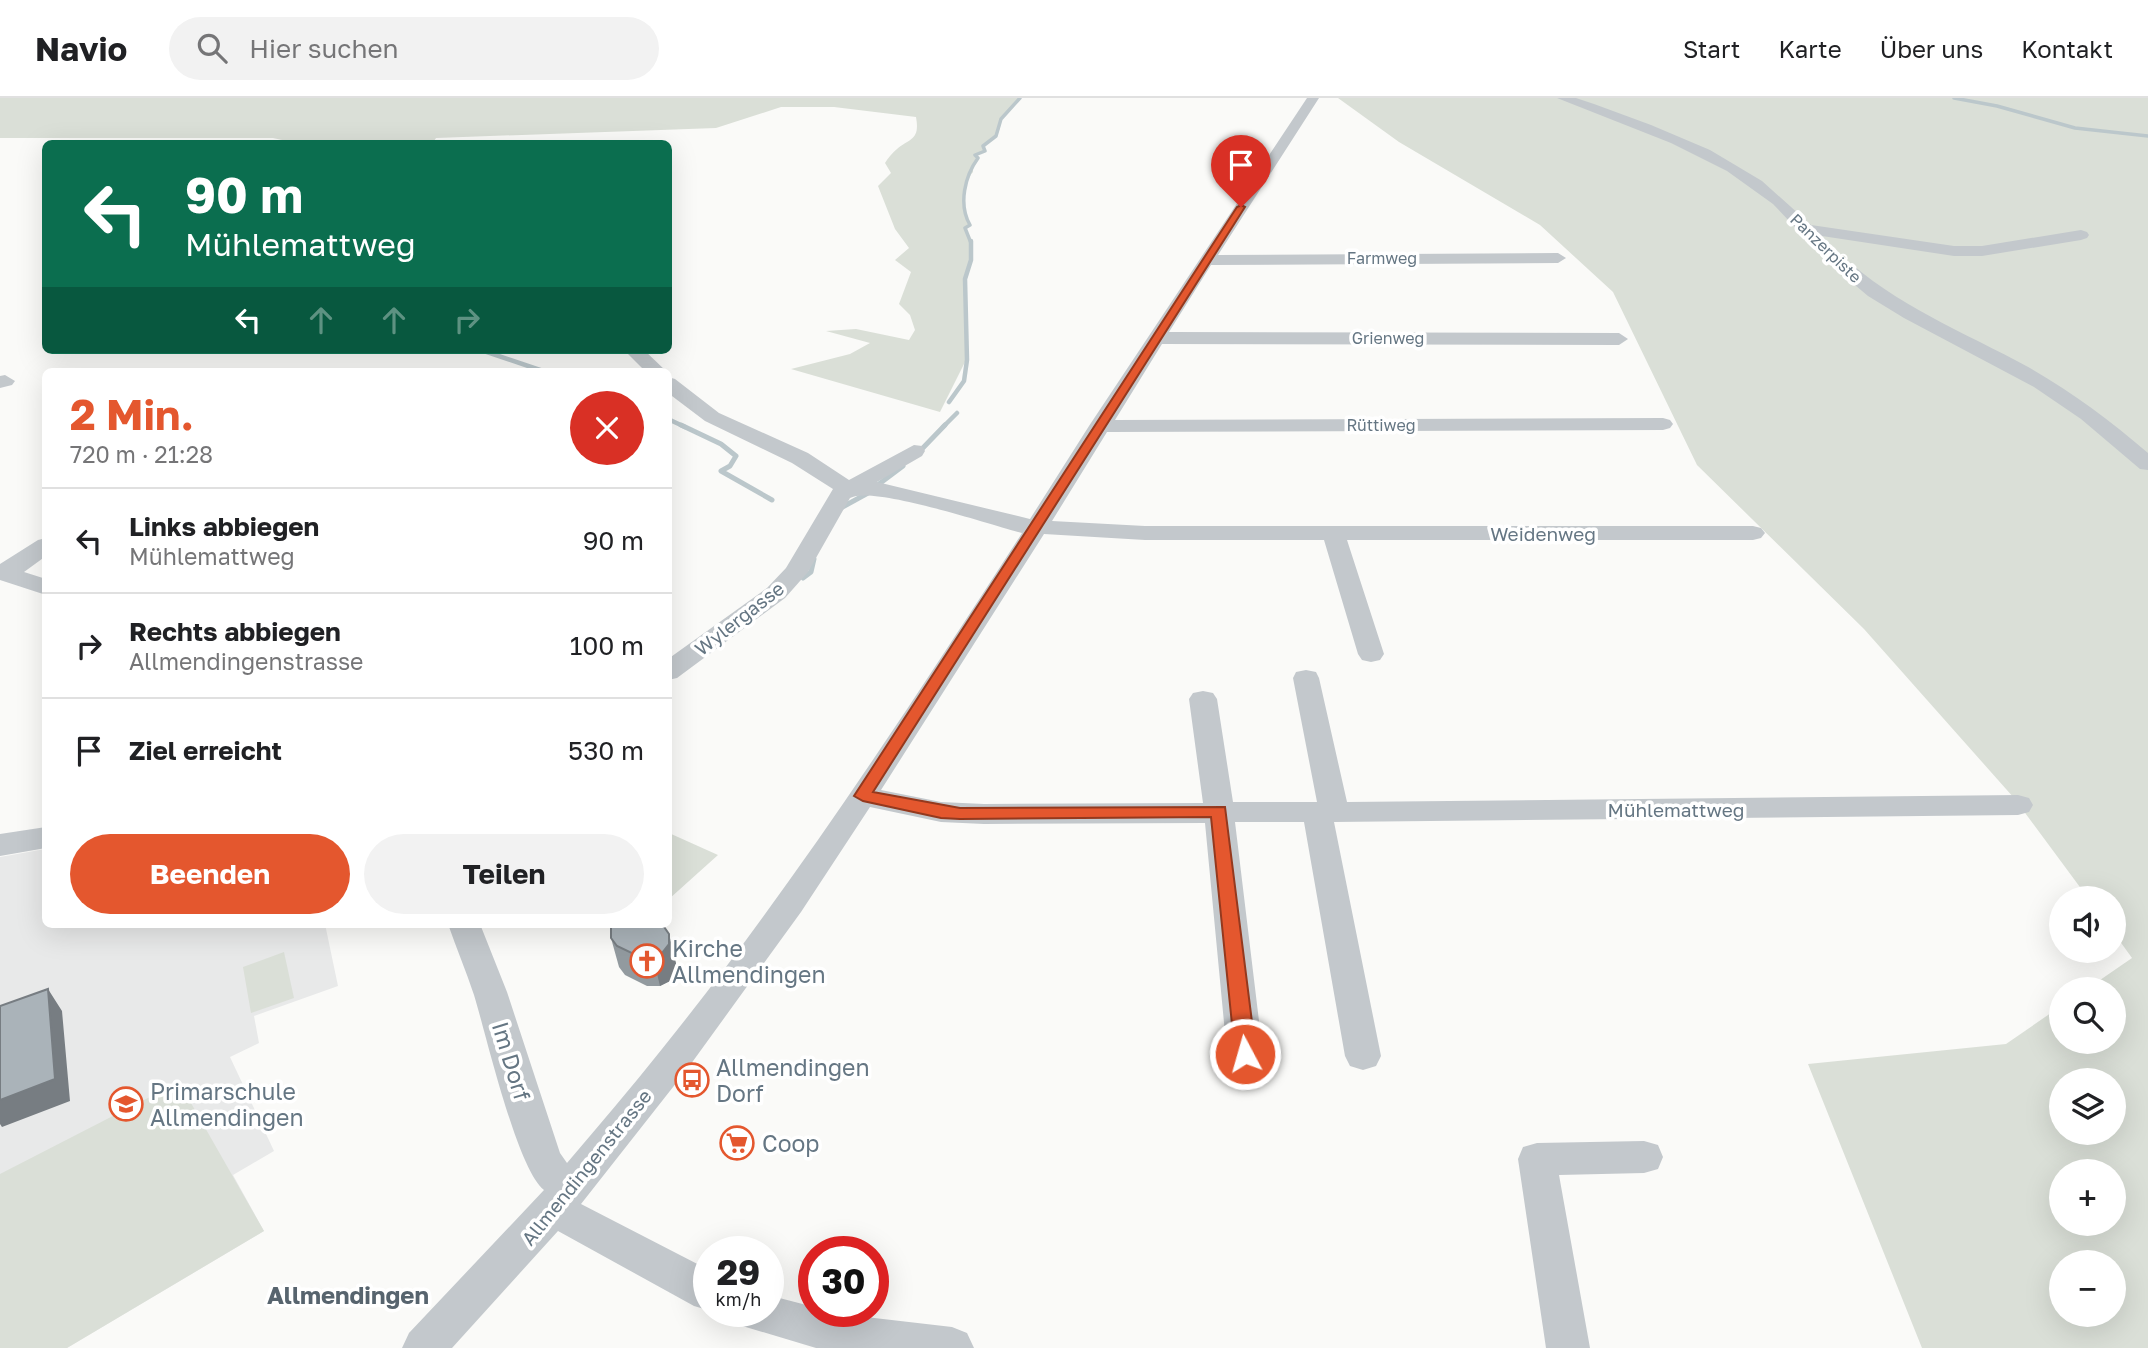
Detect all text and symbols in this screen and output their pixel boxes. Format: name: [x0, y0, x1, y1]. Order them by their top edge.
search box: [169, 17, 659, 80]
text: Navio: [35, 29, 127, 68]
icon: search: [193, 29, 231, 67]
text: Hier suchen: [249, 33, 399, 64]
text: Start: [1683, 34, 1740, 63]
text: Karte: [1778, 34, 1842, 63]
text: Über uns: [1880, 34, 1983, 63]
text: Kontakt: [2021, 34, 2113, 63]
pin: [1211, 135, 1271, 207]
icon: arrive: [1222, 146, 1260, 184]
text: 90 m: [185, 165, 303, 224]
icon: left: [70, 168, 161, 259]
street label: Panzerpiste: [1786, 209, 1866, 287]
text: Mühlemattweg: [185, 225, 416, 263]
street label: Farmweg: [1347, 248, 1417, 268]
icon: left: [229, 301, 267, 339]
icon: ahead: [302, 301, 340, 339]
icon: ahead: [375, 301, 413, 339]
icon: right: [448, 301, 486, 339]
street label: Grienweg: [1352, 328, 1424, 348]
text: 2 Min.: [70, 389, 194, 439]
button: close: [570, 391, 644, 465]
street label: Rüttiweg: [1346, 415, 1416, 435]
text: 720 m · 21:28: [70, 440, 213, 468]
text: Links abbiegen: [129, 511, 319, 542]
icon: left: [70, 522, 108, 560]
street label: Weidenweg: [1490, 522, 1596, 545]
text: 90 m: [583, 525, 644, 556]
text: Mühlemattweg: [129, 542, 295, 570]
street label: Wylergasse: [690, 576, 788, 660]
text: Rechts abbiegen: [129, 616, 341, 647]
icon: right: [70, 627, 108, 665]
text: 100 m: [570, 630, 644, 661]
text: Allmendingenstrasse: [129, 647, 363, 675]
icon: arrive: [70, 732, 108, 770]
text: Ziel erreicht: [129, 735, 282, 766]
text: 530 m: [568, 735, 644, 766]
street label: Mühlemattweg: [1608, 798, 1744, 821]
button: Beenden: [70, 834, 350, 914]
button: Teilen: [364, 834, 644, 914]
map controls: [2049, 886, 2126, 1327]
button: sound: [2049, 886, 2126, 963]
place label: Kirche Allmendingen: [672, 934, 826, 988]
church icon: Kirche Allmendingen: [628, 942, 666, 980]
button: search: [2049, 977, 2126, 1054]
position arrow: [1208, 1017, 1282, 1091]
street label: Im Dorf: [487, 1018, 537, 1104]
place label: Allmendingen Dorf: [716, 1053, 870, 1107]
bus stop icon: Allmendingen Dorf: [673, 1061, 711, 1099]
button: layers: [2049, 1068, 2126, 1145]
place label: Primarschule Allmendingen: [150, 1077, 304, 1131]
school or university icon: Primarschule Allmendingen: [107, 1085, 145, 1123]
street label: Allmendingenstrasse: [516, 1085, 656, 1249]
supermarket icon: Coop: [718, 1124, 756, 1162]
place label: Coop: [762, 1129, 819, 1157]
button: +: [2049, 1159, 2126, 1236]
speed limit sign: 30: [798, 1236, 889, 1327]
button: −: [2049, 1250, 2126, 1327]
text: 29: [717, 1251, 760, 1293]
district label: Allmendingen: [267, 1280, 429, 1309]
text: km/h: [716, 1288, 761, 1310]

